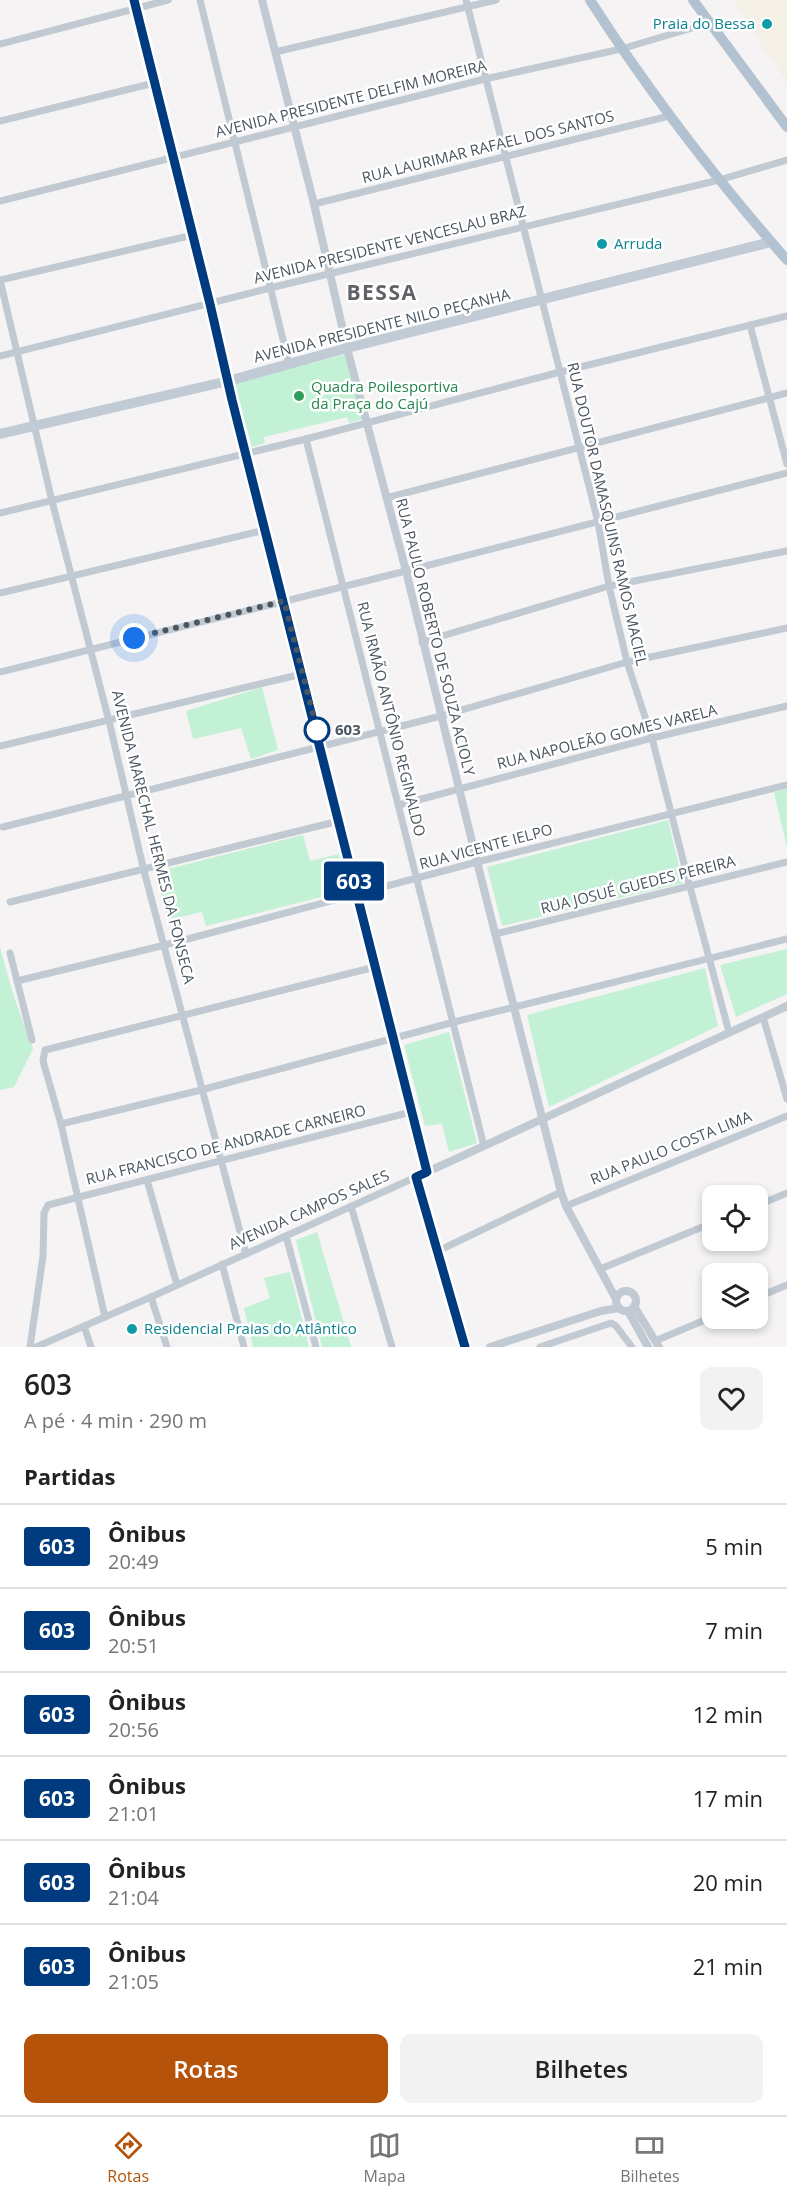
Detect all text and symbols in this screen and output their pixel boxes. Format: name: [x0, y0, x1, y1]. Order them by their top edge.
place label: Praia do Bessa: [653, 13, 755, 33]
marker: Praia do Bessa: [760, 17, 774, 31]
street label: AVENIDA PRESIDENTE DELFIM MOREIRA: [213, 55, 489, 141]
street label: RUA LAURIMAR RAFAEL DOS SANTOS: [360, 105, 616, 187]
street label: AVENIDA PRESIDENTE VENCESLAU BRAZ: [251, 200, 528, 288]
place label: Arruda: [614, 233, 662, 253]
marker: Arruda: [595, 237, 609, 251]
district label: BESSA: [347, 278, 418, 306]
street label: AVENIDA PRESIDENTE NILO PEÇANHA: [251, 283, 513, 367]
street label: RUA DOUTOR DAMASQUINS RAMOS MACIEL: [563, 360, 653, 668]
place label: Quadra Poilesportiva da Praça do Cajú: [311, 376, 458, 413]
marker: Quadra Poilesportiva da Praça do Cajú: [292, 389, 306, 403]
street label: RUA PAULO ROBERTO DE SOUZA ACIOLY: [392, 496, 480, 778]
street label: RUA IRMÃO ANTÔNIO REGINALDO: [353, 599, 431, 838]
your location: [119, 623, 149, 653]
street label: AVENIDA MARECHAL HERMES DA FONSECA: [108, 688, 200, 986]
street label: RUA NAPOLEÃO GOMES VARELA: [495, 699, 719, 773]
marker: 603: [304, 717, 330, 743]
place label: 603: [335, 719, 361, 739]
street label: RUA VICENTE IELPO: [417, 819, 555, 873]
street label: RUA JOSUÉ GUEDES PEREIRA: [538, 850, 738, 918]
line badge: 603: [320, 862, 388, 900]
text: 603: [336, 867, 372, 895]
street label: RUA FRANCISCO DE ANDRADE CARNEIRO: [84, 1100, 368, 1189]
street label: RUA PAULO COSTA LIMA: [587, 1105, 755, 1189]
street label: AVENIDA CAMPOS SALES: [225, 1165, 392, 1254]
map controls: [702, 1185, 768, 1329]
button: locate: [702, 1185, 768, 1251]
button: layers: [702, 1263, 768, 1329]
place label: Residencial Praias do Atlântico: [144, 1318, 357, 1338]
marker: Residencial Praias do Atlântico: [125, 1322, 139, 1336]
text: 603: [24, 1365, 72, 1403]
button: heart: [700, 1367, 763, 1430]
text: A pé · 4 min · 290 m: [24, 1407, 207, 1434]
text: Partidas: [24, 1461, 116, 1491]
text: Ônibus: [108, 1518, 186, 1548]
text: 5 min: [705, 1531, 763, 1561]
text: 603: [39, 1532, 75, 1560]
text: 20:49: [108, 1548, 159, 1575]
text: Ônibus: [108, 1602, 186, 1632]
text: 7 min: [705, 1615, 763, 1645]
text: 603: [39, 1616, 75, 1644]
text: 20:51: [108, 1632, 159, 1659]
text: Ônibus: [108, 1686, 186, 1716]
text: 12 min: [693, 1699, 763, 1729]
text: 603: [39, 1700, 75, 1728]
text: 20:56: [108, 1716, 159, 1743]
text: Ônibus: [108, 1770, 186, 1800]
text: 17 min: [693, 1783, 763, 1813]
text: 603: [39, 1784, 75, 1812]
text: 21:01: [108, 1800, 159, 1827]
text: Ônibus: [108, 1854, 186, 1884]
text: 20 min: [693, 1867, 763, 1897]
text: 603: [39, 1868, 75, 1896]
text: 21:04: [108, 1884, 159, 1911]
text: Ônibus: [108, 1938, 186, 1968]
text: 21 min: [693, 1951, 763, 1981]
text: 603: [39, 1952, 75, 1980]
text: 21:05: [108, 1968, 159, 1995]
button: Rotas: [24, 2034, 388, 2103]
button: Bilhetes: [400, 2034, 763, 2103]
tab: Rotas: [107, 2129, 149, 2187]
tab: Mapa: [364, 2129, 406, 2187]
tab: Bilhetes: [620, 2129, 680, 2187]

